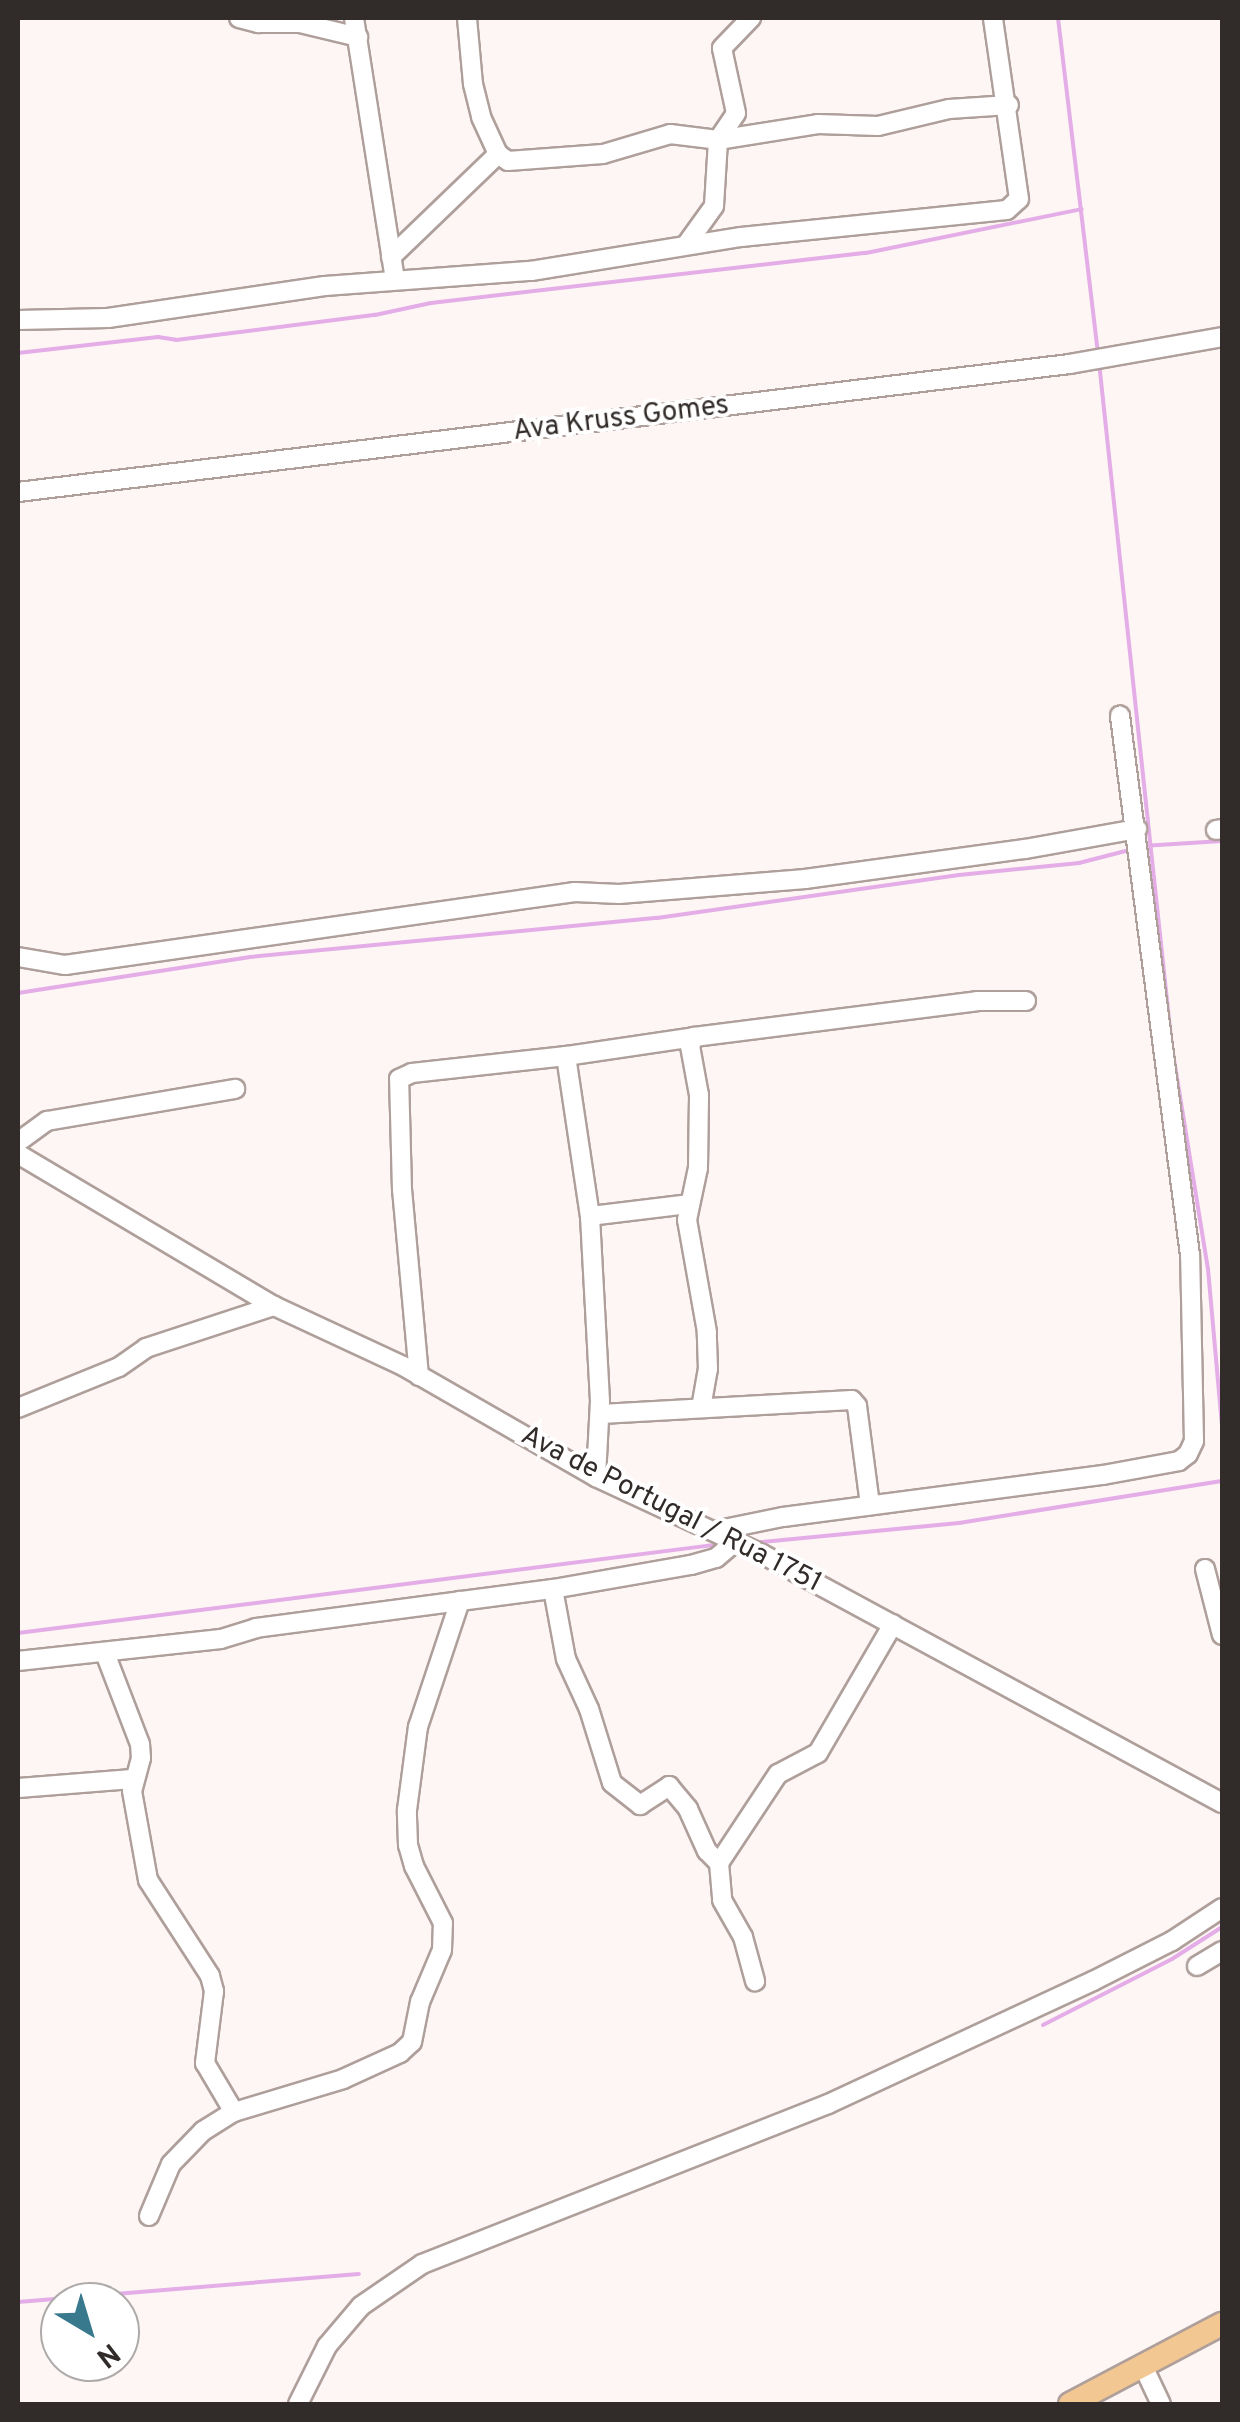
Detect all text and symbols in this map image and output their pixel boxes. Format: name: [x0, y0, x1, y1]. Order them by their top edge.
street label: Ava Kruss Gomes: [511, 389, 731, 449]
street label: Ava de Portugal / Rua 1751: [515, 1419, 827, 1601]
north arrow: [40, 2282, 140, 2382]
text: N: [88, 2334, 126, 2374]

